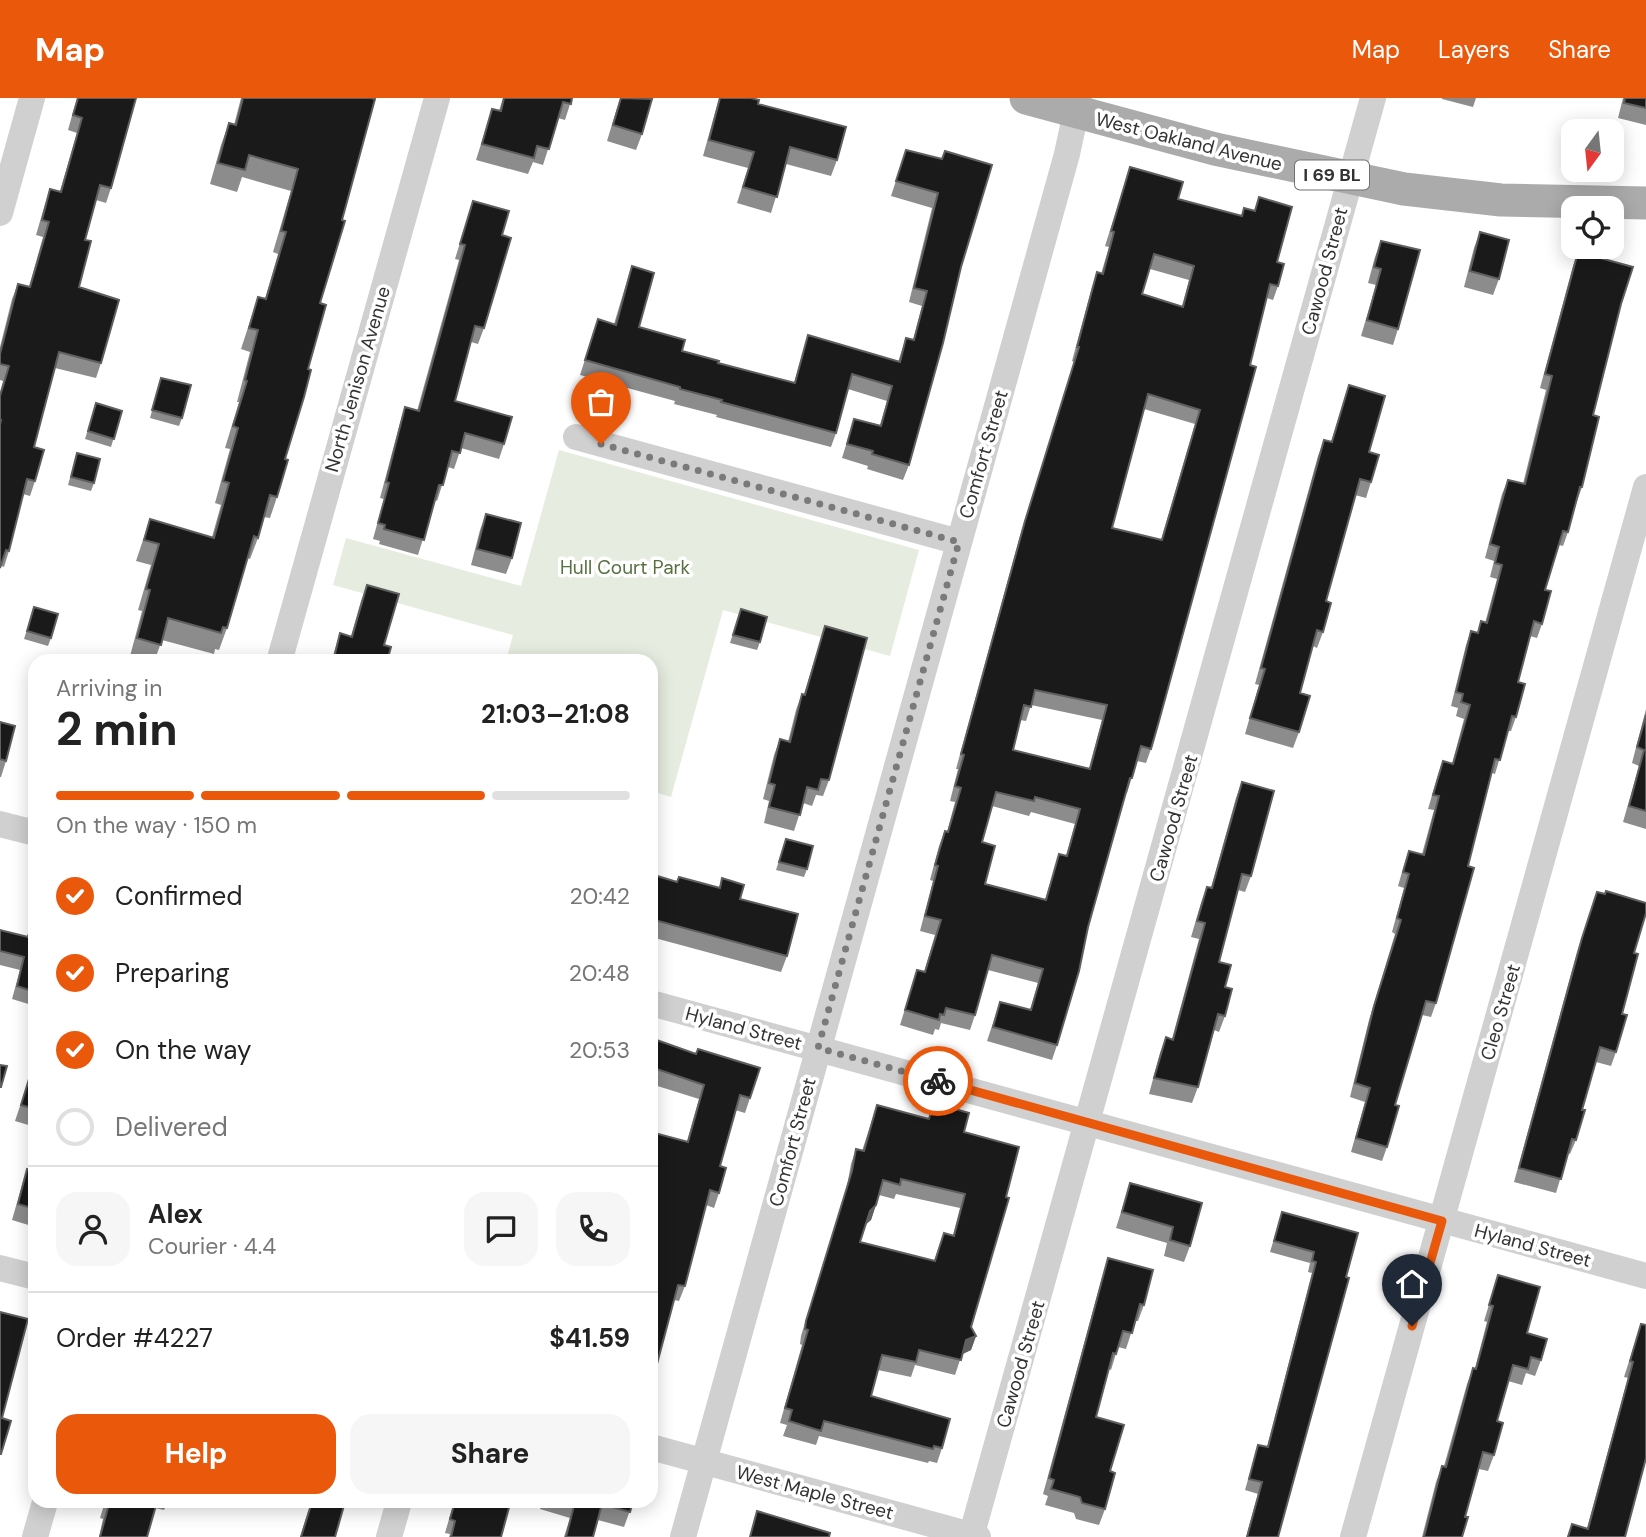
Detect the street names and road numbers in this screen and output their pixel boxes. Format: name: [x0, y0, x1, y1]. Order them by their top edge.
street label: West Oakland Avenue: [1093, 106, 1285, 177]
road number: I 69 BL: [1295, 160, 1369, 190]
street label: Cawood Street: [1295, 204, 1354, 338]
street label: North Jenison Avenue: [319, 283, 396, 475]
street label: Comfort Street: [953, 387, 1014, 521]
street label: Cawood Street: [1143, 752, 1204, 885]
street label: Cleo Street: [1475, 961, 1526, 1063]
street label: Hyland Street: [683, 1001, 805, 1056]
street label: Comfort Street: [763, 1075, 822, 1209]
street label: Hyland Street: [1472, 1218, 1594, 1273]
street label: Cawood Street: [990, 1298, 1051, 1431]
street label: West Maple Street: [733, 1459, 896, 1526]

